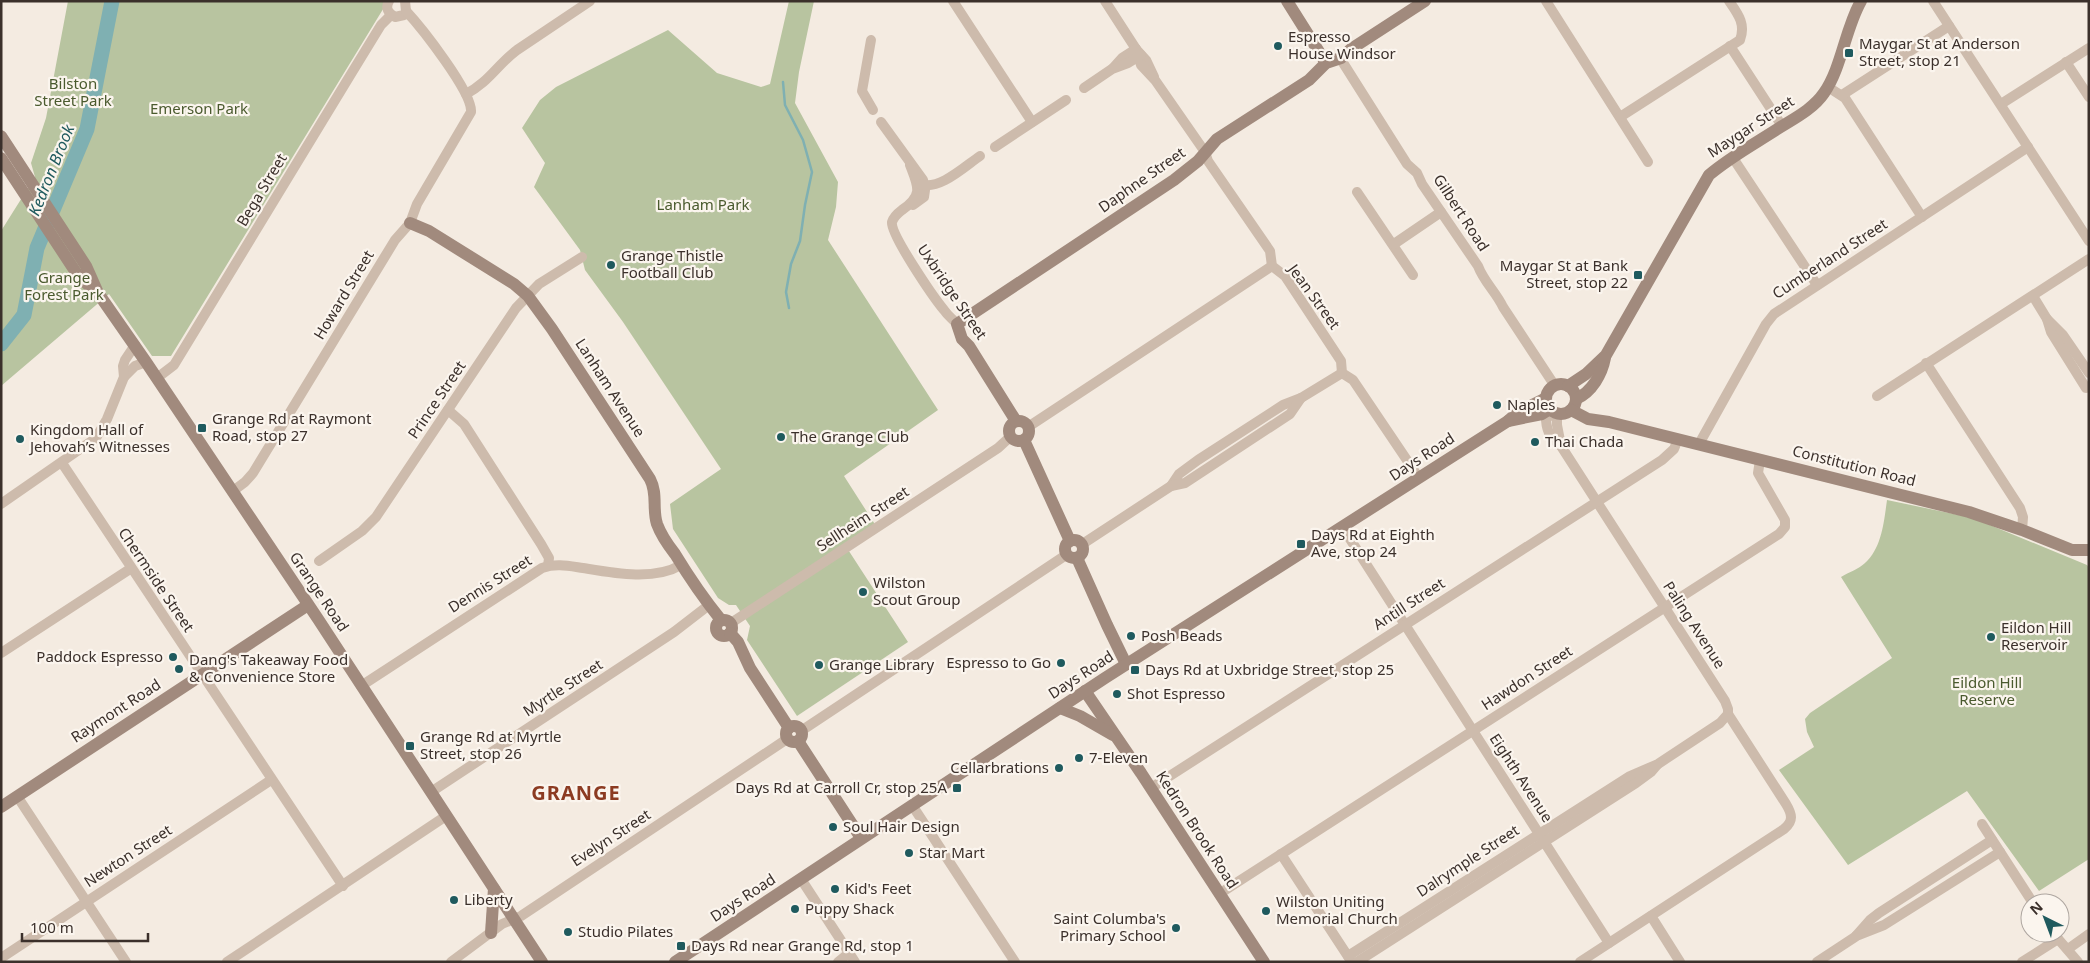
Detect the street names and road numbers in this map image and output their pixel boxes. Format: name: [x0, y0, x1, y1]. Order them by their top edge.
street label: Maygar Street: [1703, 90, 1798, 162]
street label: Daphne Street: [1094, 142, 1189, 216]
street label: Bega Street: [232, 149, 291, 230]
street label: Gilbert Road: [1430, 170, 1494, 255]
street label: Cumberland Street: [1768, 213, 1891, 303]
street label: Uxbridge Street: [914, 240, 992, 343]
street label: Howard Street: [309, 246, 378, 343]
street label: Jean Street: [1283, 258, 1346, 334]
street label: Lanham Avenue: [571, 334, 650, 441]
street label: Prince Street: [403, 356, 470, 442]
street label: Days Road: [1385, 428, 1458, 485]
street label: Constitution Road: [1790, 440, 1918, 490]
street label: Sellheim Street: [813, 481, 913, 555]
street label: Chermside Street: [114, 523, 200, 636]
street label: Grange Road: [286, 548, 354, 635]
street label: Dennis Street: [444, 549, 535, 617]
street label: Antill Street: [1369, 572, 1449, 634]
street label: Paling Avenue: [1659, 577, 1731, 672]
street label: Hawdon Street: [1477, 640, 1576, 714]
street label: Days Road: [1044, 646, 1117, 703]
street label: Myrtle Street: [519, 654, 607, 720]
street label: Raymont Road: [67, 674, 164, 747]
street label: Eighth Avenue: [1486, 729, 1558, 826]
street label: Kedron Brook Road: [1152, 767, 1243, 892]
street label: Evelyn Street: [567, 804, 655, 870]
street label: Newton Street: [80, 819, 176, 891]
street label: Dalrymple Street: [1412, 819, 1523, 901]
street label: Days Road: [706, 869, 779, 926]

